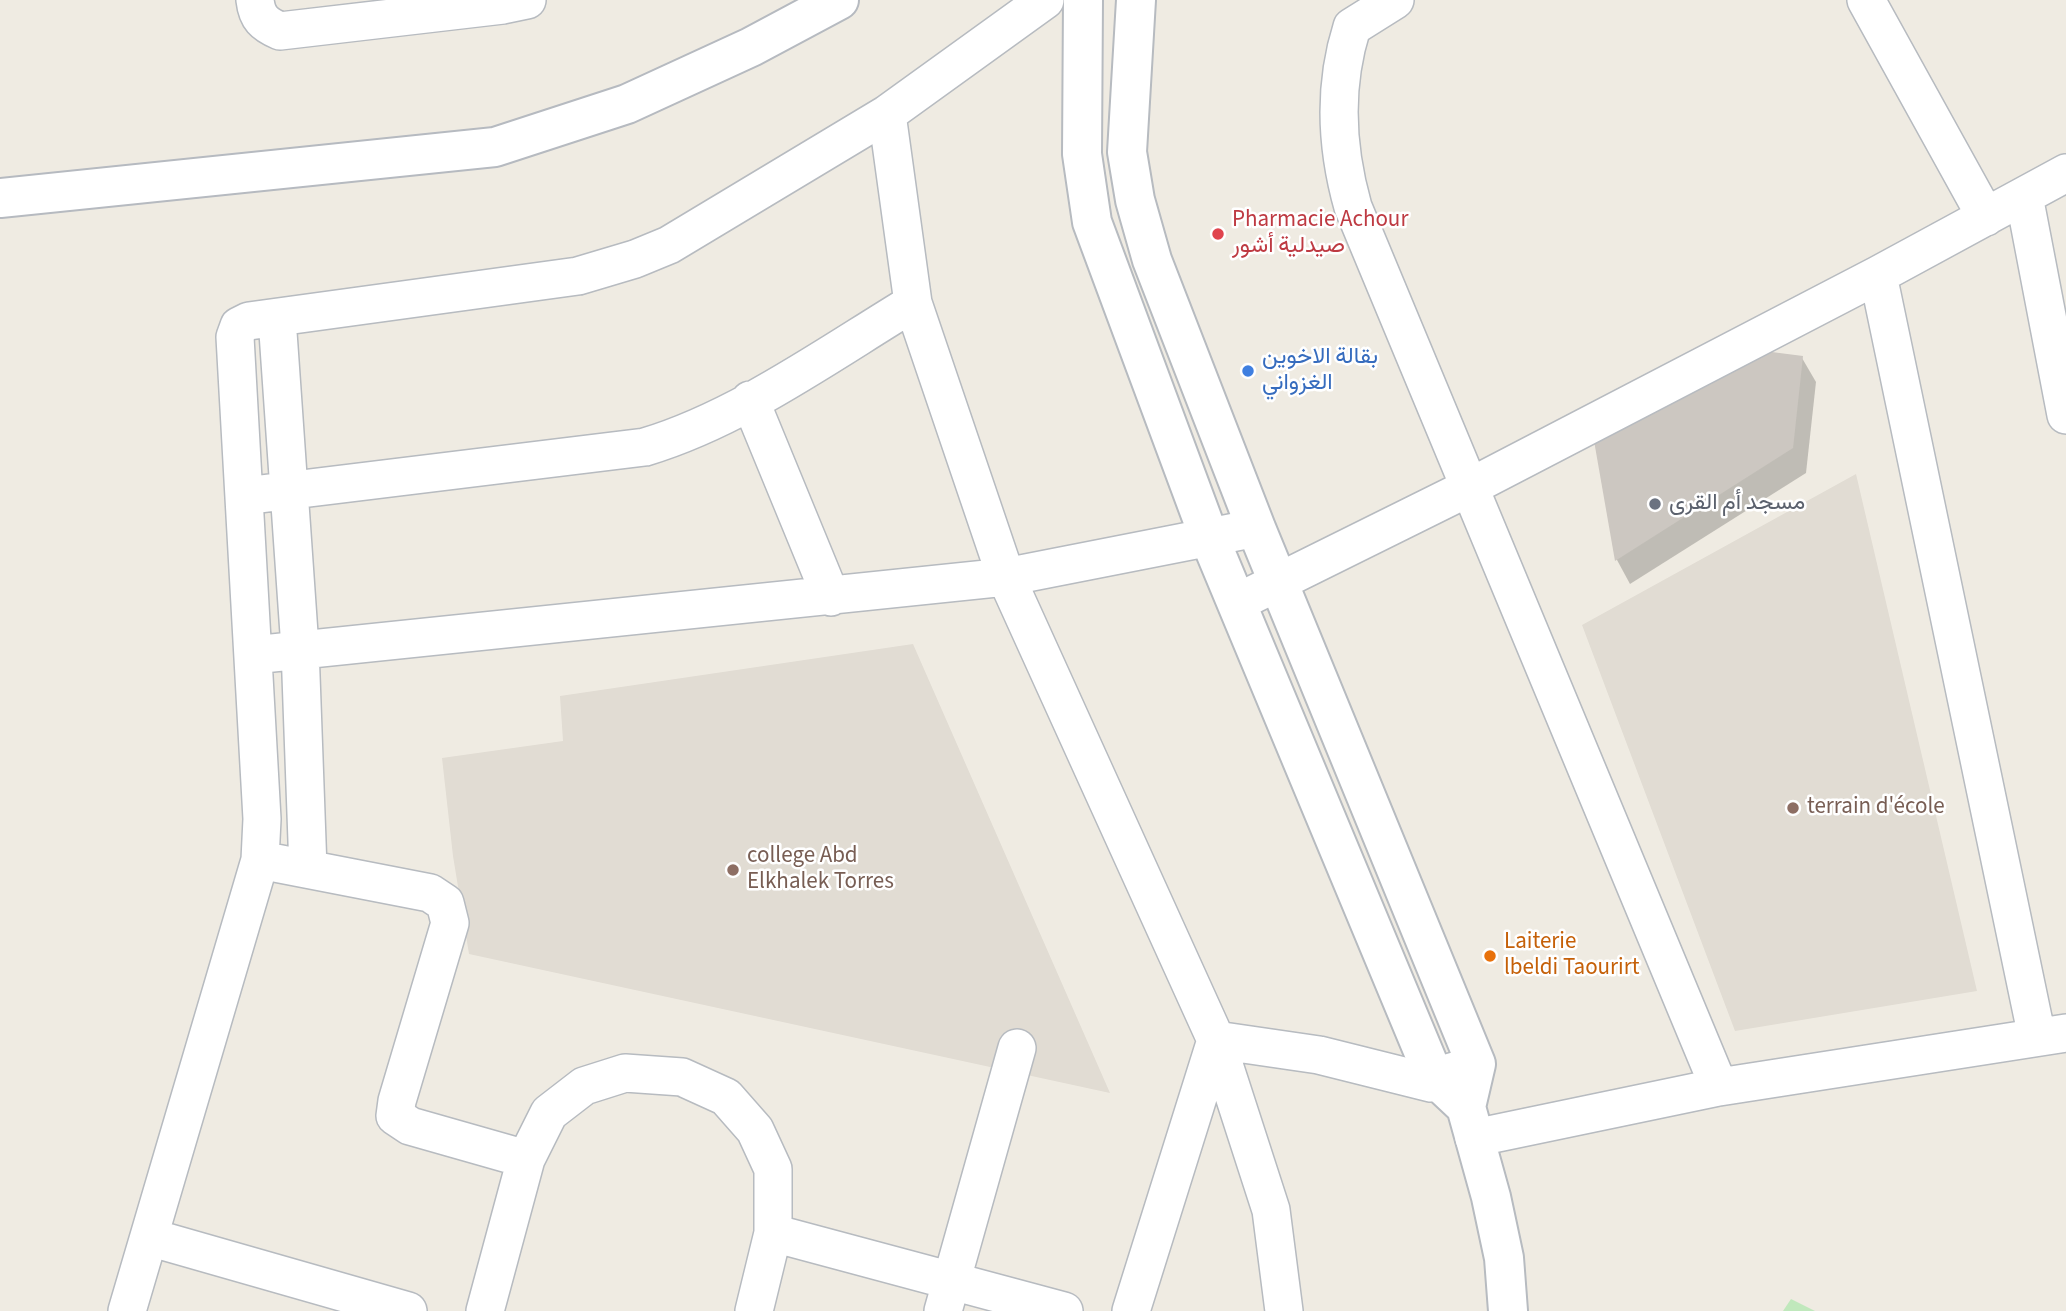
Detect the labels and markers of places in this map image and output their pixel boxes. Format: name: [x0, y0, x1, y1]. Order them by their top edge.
place label: Pharmacie Achour صيدلية أشور: [1232, 207, 1408, 261]
marker: Pharmacie Achour صيدلية أشور: [1210, 226, 1226, 242]
place label: بقالة الاخوين الغزواني: [1262, 344, 1378, 398]
marker: بقالة الاخوين الغزواني: [1240, 363, 1256, 379]
place label: مسجد أم القرى: [1669, 490, 1805, 518]
marker: مسجد أم القرى: [1647, 496, 1663, 512]
place label: terrain d'école: [1807, 794, 1945, 822]
marker: terrain d'école: [1785, 800, 1801, 816]
place label: college Abd Elkhalek Torres: [747, 843, 894, 897]
marker: college Abd Elkhalek Torres: [725, 862, 741, 878]
place label: Laiterie lbeldi Taourirt: [1504, 929, 1640, 983]
marker: Laiterie lbeldi Taourirt: [1482, 948, 1498, 964]

